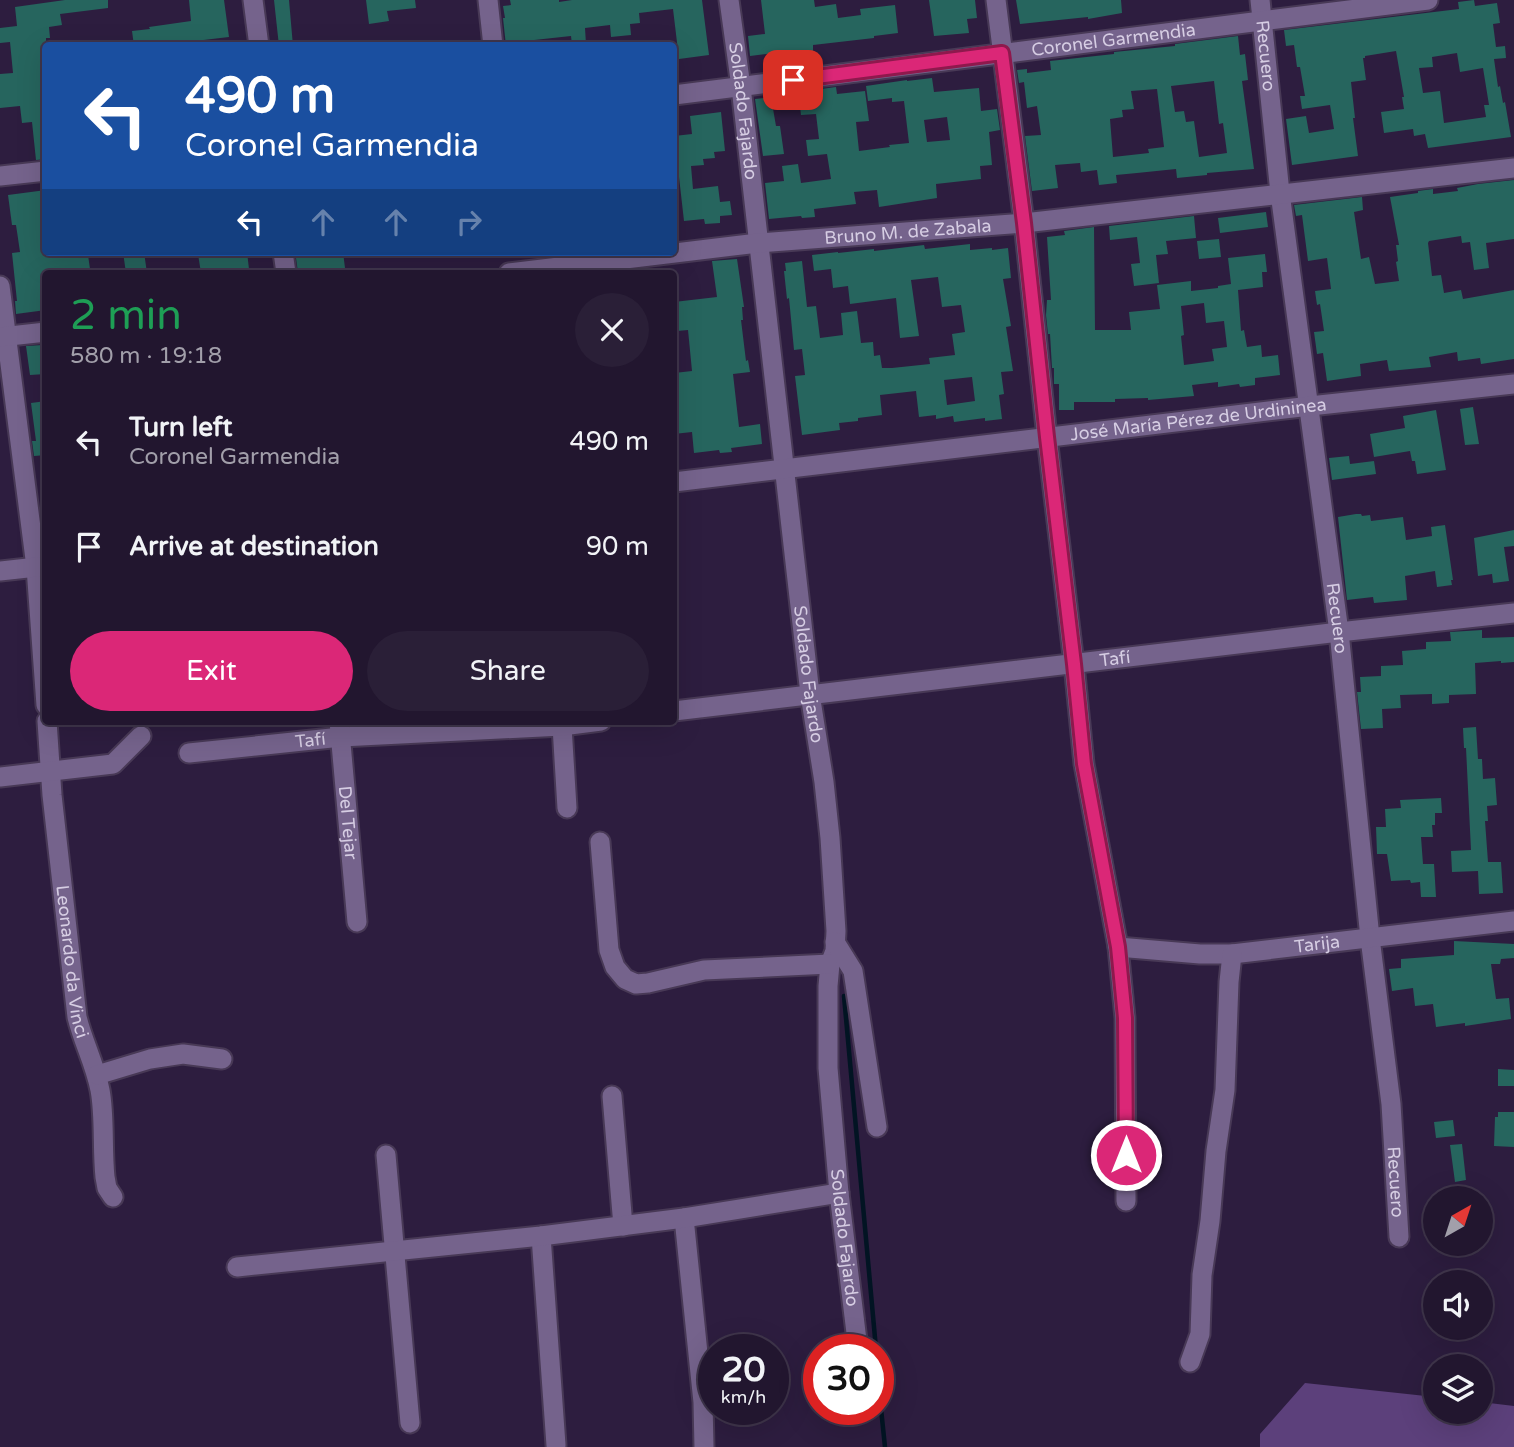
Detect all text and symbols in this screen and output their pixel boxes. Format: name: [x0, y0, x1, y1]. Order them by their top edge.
street label: Coronel Garmendia: [1030, 18, 1197, 61]
street label: Recuero: [1251, 19, 1280, 92]
street label: Soldado Fajardo: [724, 41, 762, 181]
pin: [763, 50, 823, 110]
icon: arrive: [774, 61, 812, 99]
text: 490 m: [185, 67, 335, 126]
icon: left: [70, 70, 161, 161]
text: Coronel Garmendia: [185, 127, 479, 165]
icon: left: [231, 203, 269, 241]
icon: ahead: [304, 203, 342, 241]
icon: ahead: [377, 203, 415, 241]
icon: right: [450, 203, 488, 241]
street label: Bruno M. de Zabala: [823, 214, 992, 249]
text: 2 min: [70, 290, 182, 341]
button: close: [575, 293, 649, 367]
text: 580 m · 19:18: [70, 342, 222, 370]
street label: José María Pérez de Urdininea: [1069, 393, 1328, 446]
text: Turn left: [129, 412, 232, 443]
icon: left: [70, 423, 108, 461]
text: 490 m: [569, 426, 649, 457]
text: Coronel Garmendia: [129, 443, 340, 471]
icon: arrive: [70, 528, 108, 566]
text: Arrive at destination: [129, 531, 379, 562]
text: 90 m: [586, 531, 649, 562]
street label: Recuero: [1321, 581, 1352, 655]
street label: Soldado Fajardo: [789, 604, 829, 745]
button: Exit: [70, 631, 353, 711]
button: Share: [367, 631, 649, 711]
street label: Tafí: [1098, 646, 1132, 671]
street label: Tafí: [294, 728, 327, 753]
street label: Del Tejar: [334, 785, 362, 861]
street label: Leonardo da Vinci: [51, 884, 94, 1041]
street label: Tarija: [1293, 930, 1341, 958]
position arrow: [1089, 1118, 1163, 1192]
street label: Recuero: [1383, 1146, 1409, 1218]
street label: Soldado Fajardo: [826, 1168, 864, 1308]
north arrow: [1423, 1186, 1493, 1256]
map controls: [1423, 1186, 1493, 1424]
button: sound: [1423, 1270, 1493, 1340]
speed limit sign: 30: [803, 1334, 894, 1425]
text: 20: [722, 1349, 765, 1391]
button: layers: [1423, 1354, 1493, 1424]
text: km/h: [721, 1386, 766, 1408]

